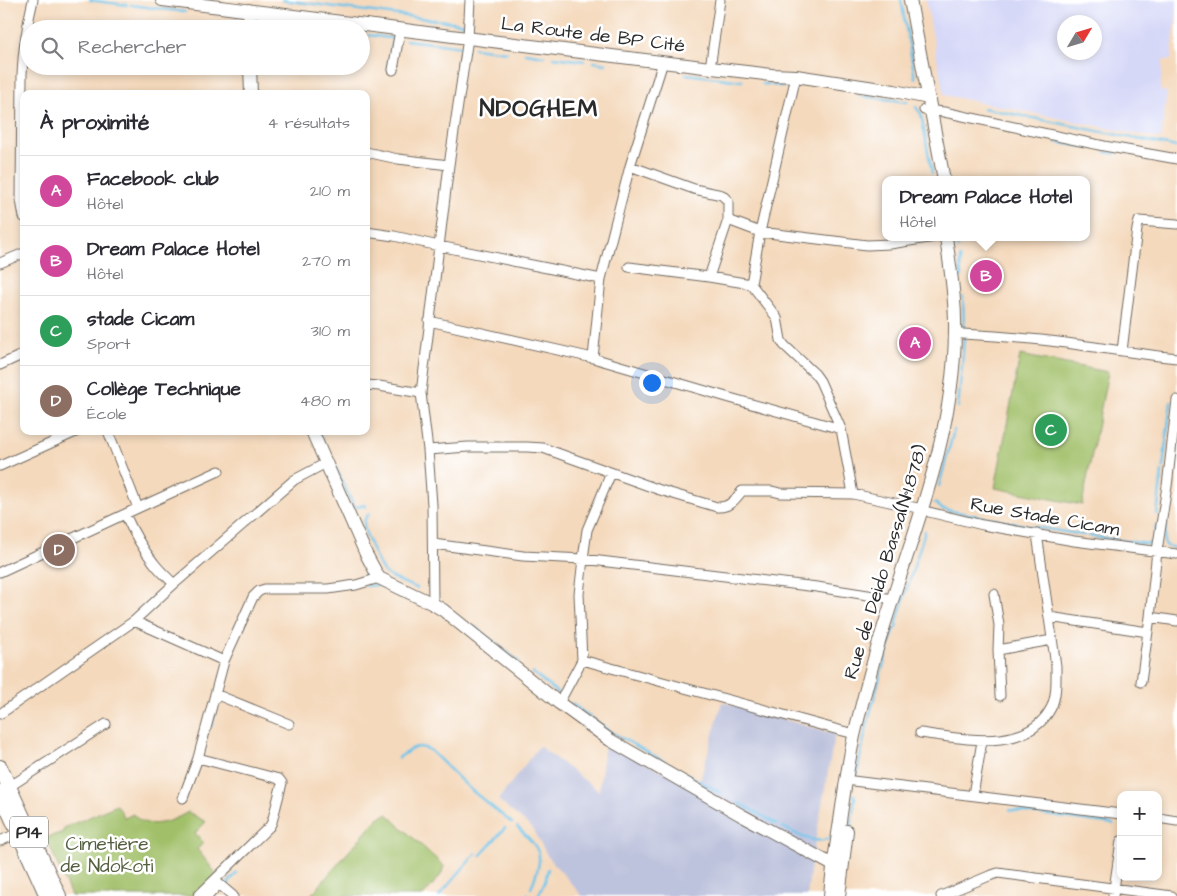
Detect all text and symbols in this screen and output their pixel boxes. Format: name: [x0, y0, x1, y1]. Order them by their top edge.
street label: La Route de BP Cité: [500, 10, 686, 60]
north arrow: [1057, 15, 1102, 60]
search box: [20, 20, 370, 75]
icon: search: [38, 34, 66, 62]
text: Rechercher: [78, 34, 186, 61]
district label: NDOGHEM: [480, 92, 598, 126]
text: À proximité: [40, 108, 149, 137]
text: 4 résultats: [267, 112, 350, 134]
text: Facebook club: [87, 166, 219, 193]
popup: [882, 176, 1090, 241]
text: A: [51, 180, 61, 202]
text: 210 m: [310, 180, 350, 202]
text: Dream Palace Hotel: [900, 184, 1072, 211]
text: Hôtel: [87, 193, 123, 215]
text: Hôtel: [900, 211, 936, 233]
text: Dream Palace Hotel: [87, 236, 260, 263]
text: B: [50, 250, 62, 272]
text: 270 m: [302, 250, 350, 272]
pin: B: [970, 257, 1002, 295]
text: Hôtel: [87, 263, 123, 285]
text: stade Cicam: [87, 306, 194, 333]
text: C: [50, 320, 62, 342]
text: 310 m: [311, 320, 350, 342]
pin: A: [899, 324, 931, 362]
text: Sport: [87, 333, 130, 355]
your location: [639, 370, 665, 396]
text: Collège Technique: [87, 376, 241, 403]
text: D: [51, 390, 61, 412]
text: 480 m: [300, 390, 350, 412]
text: École: [87, 403, 127, 425]
pin: C: [1035, 411, 1067, 449]
street label: Rue de Deido Bassa(N°1.878): [837, 441, 935, 683]
street label: Rue Stade Cicam: [968, 491, 1122, 543]
pin: D: [43, 531, 75, 569]
map controls: [1117, 791, 1162, 881]
button: +: [1117, 791, 1162, 836]
road number: P14: [10, 816, 48, 848]
park label: Cimetière de Ndokoti: [61, 831, 154, 880]
button: −: [1117, 836, 1162, 881]

